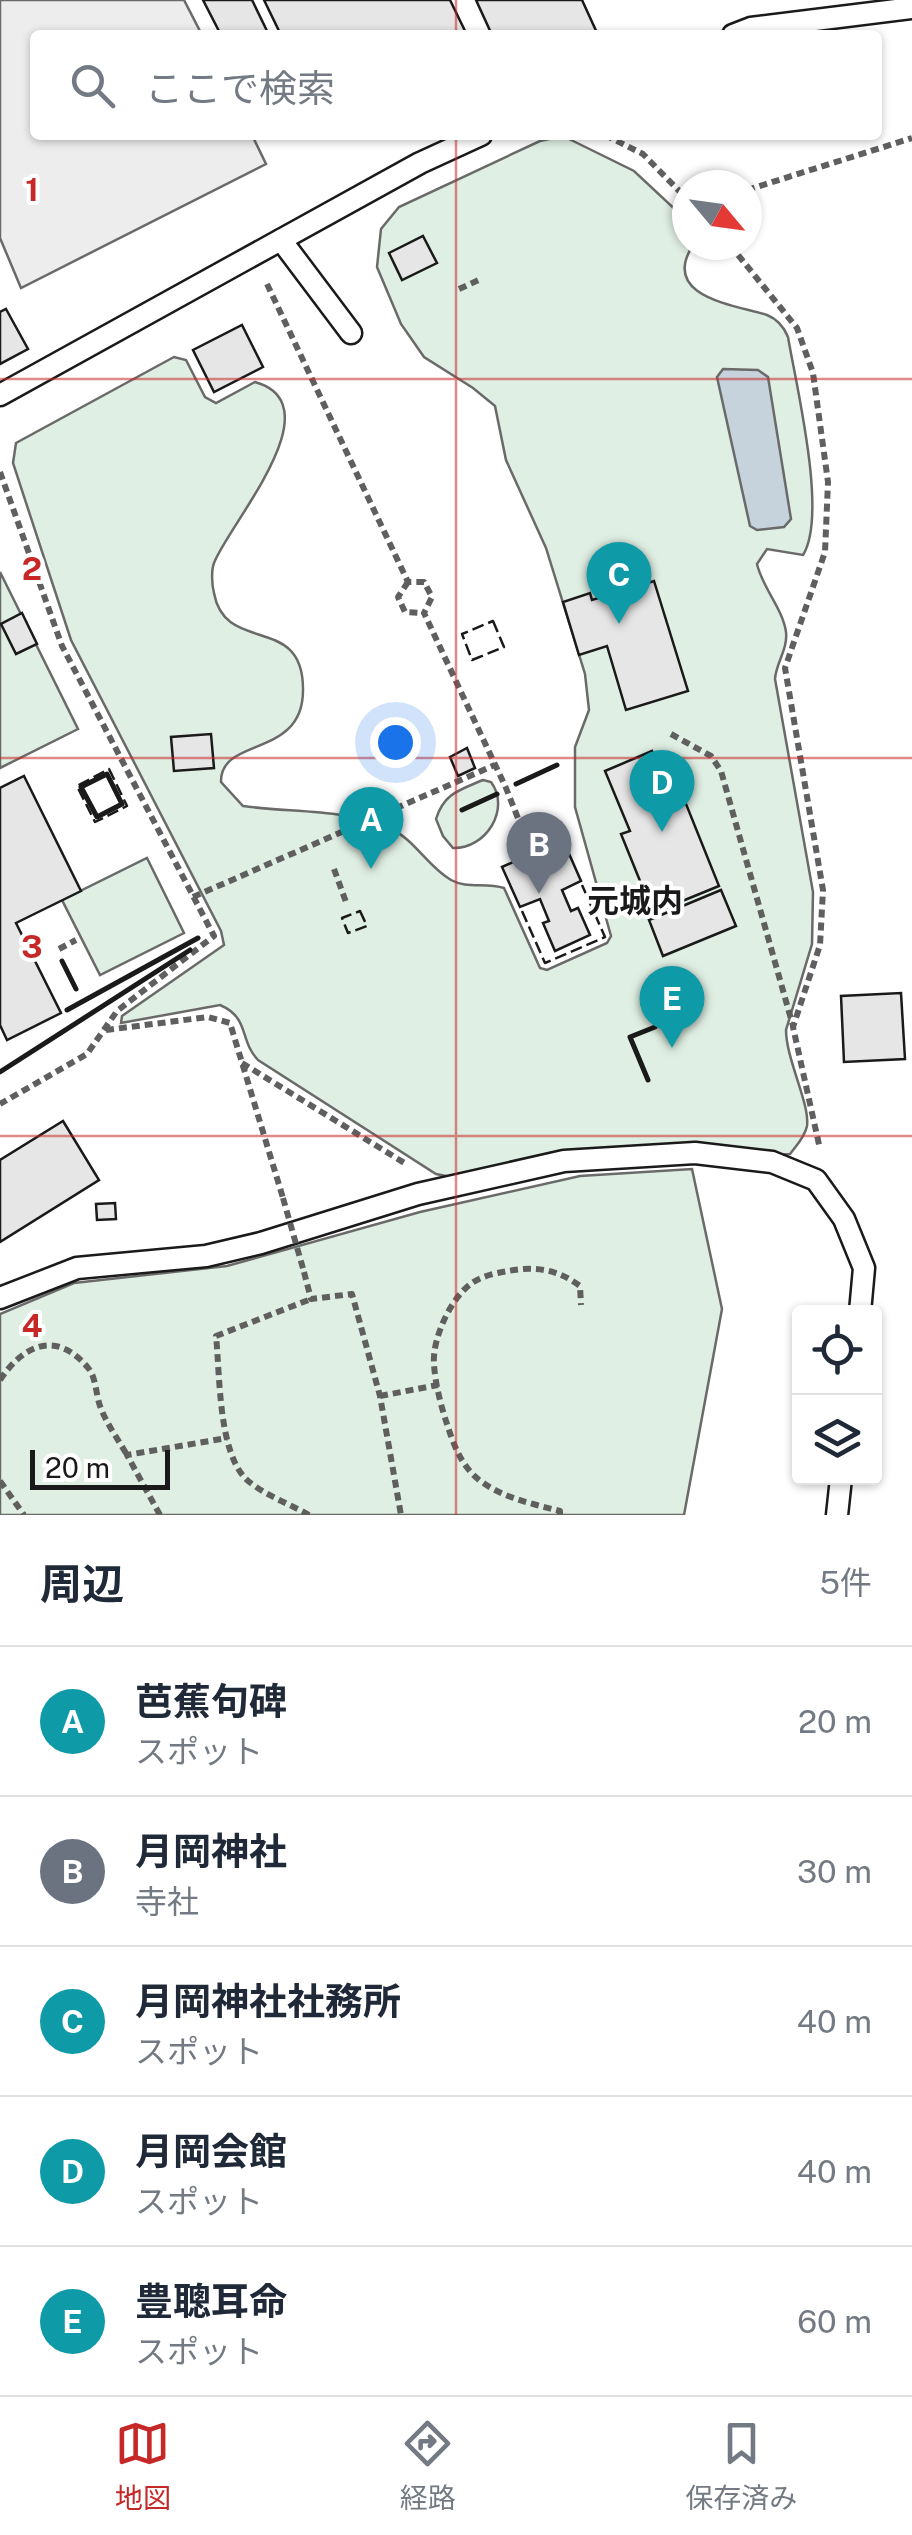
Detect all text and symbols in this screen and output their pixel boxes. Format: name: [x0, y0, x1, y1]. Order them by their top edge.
search box: [30, 30, 882, 140]
icon: search: [65, 58, 120, 113]
text: ここで検索: [145, 66, 335, 111]
north arrow: [672, 170, 762, 260]
text: 1: [25, 171, 39, 208]
pin: C: [586, 542, 652, 624]
text: 2: [22, 550, 42, 587]
your location: [370, 717, 421, 768]
pin: D: [630, 750, 694, 832]
pin: A: [338, 786, 404, 869]
pin: B: [506, 812, 572, 894]
district label: 元城内: [587, 882, 683, 919]
text: 3: [21, 928, 43, 965]
pin: E: [640, 966, 704, 1048]
map controls: [792, 1305, 882, 1485]
button: locate: [792, 1305, 882, 1395]
text: 4: [22, 1307, 43, 1344]
button: layers: [792, 1395, 882, 1485]
scale bar: [30, 1445, 170, 1490]
text: 20 m: [45, 1451, 110, 1484]
text: 周辺: [40, 1559, 124, 1608]
text: 5件: [820, 1564, 872, 1601]
text: 芭蕉句碑: [135, 1679, 287, 1724]
text: A: [61, 1703, 84, 1740]
text: 20 m: [798, 1703, 872, 1740]
text: スポット: [135, 1733, 263, 1770]
text: 月岡神社: [135, 1829, 287, 1874]
text: B: [62, 1853, 83, 1890]
text: 30 m: [797, 1853, 872, 1890]
text: 寺社: [135, 1883, 199, 1920]
text: 月岡神社社務所: [135, 1979, 401, 2024]
text: C: [61, 2003, 84, 2040]
text: 40 m: [797, 2003, 872, 2040]
text: スポット: [135, 2033, 263, 2070]
text: 月岡会館: [135, 2129, 287, 2174]
text: D: [61, 2153, 84, 2190]
text: 40 m: [797, 2153, 872, 2190]
text: スポット: [135, 2183, 263, 2220]
text: 豊聰耳命: [135, 2279, 287, 2324]
text: E: [62, 2303, 83, 2340]
text: 60 m: [797, 2303, 872, 2340]
text: スポット: [135, 2333, 263, 2370]
tab: 地図: [115, 2416, 171, 2516]
tab: 経路: [400, 2416, 456, 2516]
tab: 保存済み: [685, 2416, 797, 2516]

